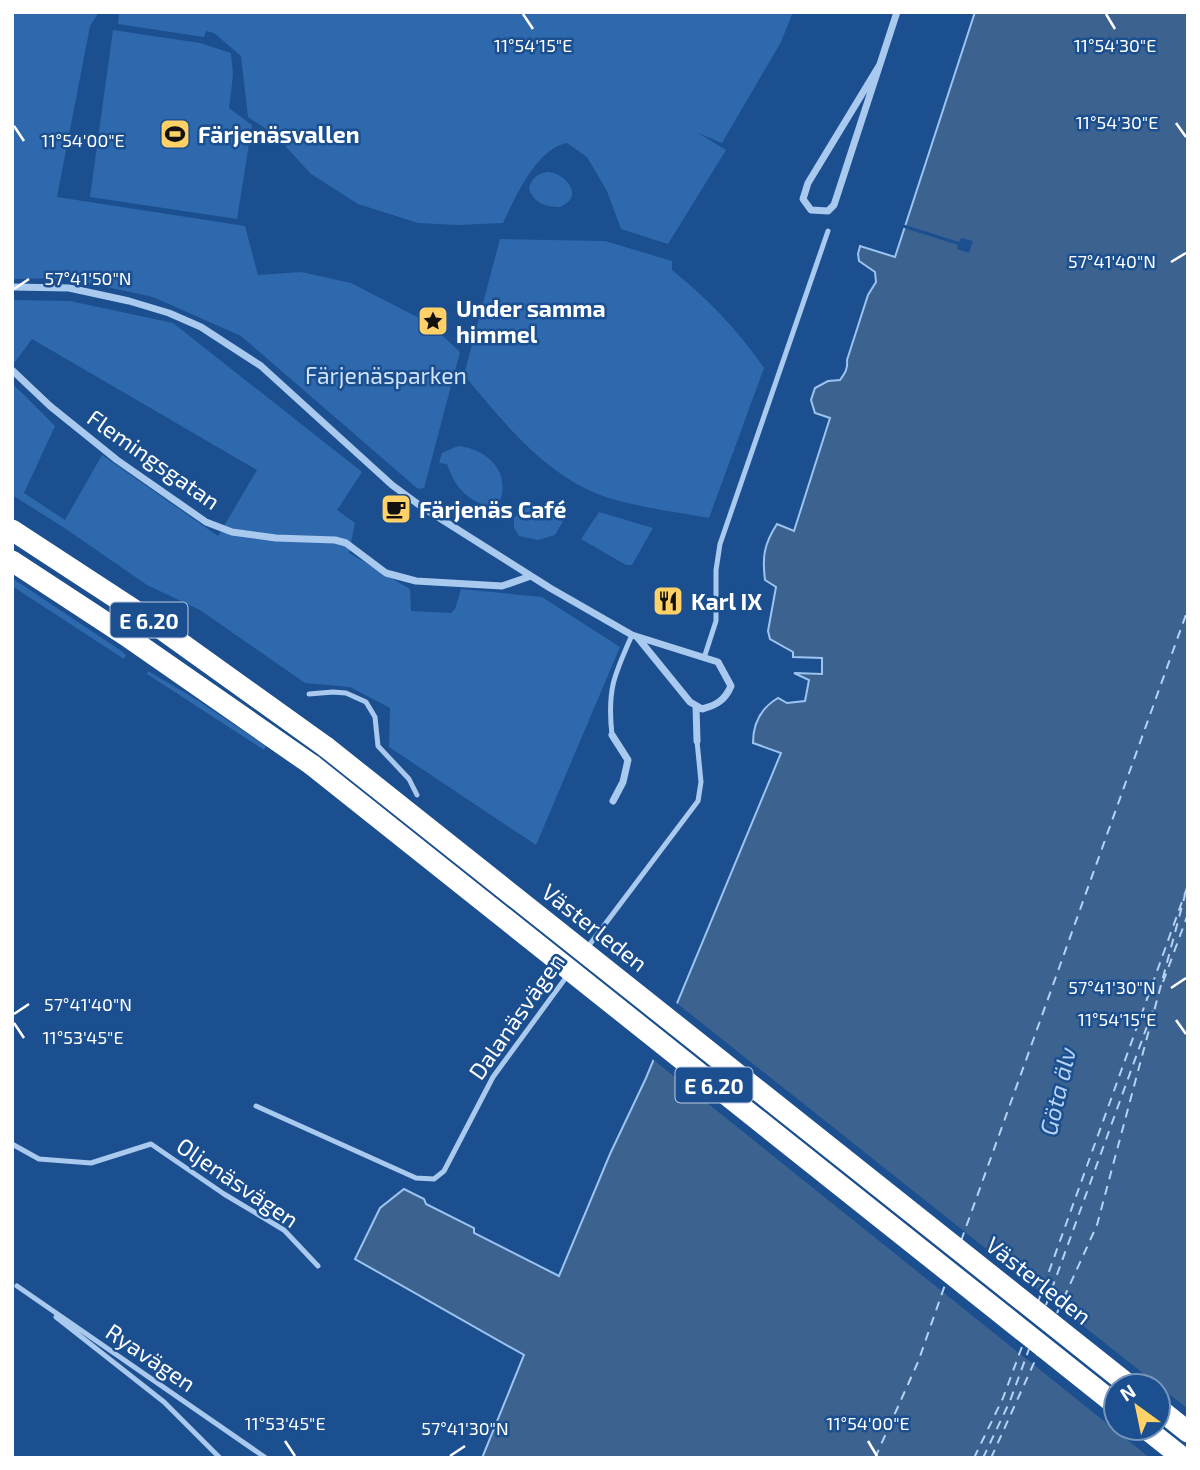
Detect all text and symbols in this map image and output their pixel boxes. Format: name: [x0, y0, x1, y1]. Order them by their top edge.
text: 11°54'15"E: [494, 34, 572, 56]
text: 11°54'30"E: [1074, 34, 1156, 56]
text: 11°54'30"E: [1076, 111, 1158, 133]
sports icon: Färjenäsvallen: [158, 117, 192, 151]
place label: Färjenäsvallen: [198, 120, 360, 148]
text: 11°54'00"E: [41, 129, 125, 151]
text: 57°41'40"N: [1068, 250, 1156, 272]
text: 57°41'50"N: [45, 267, 131, 289]
place label: Under samma himmel: [456, 294, 606, 348]
place icon: Under samma himmel: [416, 304, 450, 338]
park label: Färjenäsparken: [305, 361, 467, 389]
street label: Flemingsgatan: [82, 403, 226, 515]
cafe icon: Färjenäs Café: [379, 492, 413, 526]
place label: Färjenäs Café: [419, 495, 567, 523]
restaurant icon: Karl IX: [651, 584, 685, 618]
place label: Karl IX: [691, 587, 762, 615]
road number: E 6.20: [110, 602, 188, 638]
street label: Västerleden: [537, 877, 653, 977]
street label: Dalanäsvägen: [462, 947, 570, 1085]
text: 57°41'30"N: [1068, 976, 1156, 998]
text: 57°41'40"N: [44, 993, 132, 1015]
text: 11°54'15"E: [1078, 1008, 1156, 1030]
text: 11°53'45"E: [42, 1026, 124, 1048]
water label: Göta älv: [1033, 1044, 1081, 1138]
road number: E 6.20: [676, 1068, 752, 1102]
street label: Oljenäsvägen: [172, 1131, 304, 1233]
street label: Västerleden: [981, 1230, 1097, 1330]
street label: Ryavägen: [101, 1317, 201, 1397]
north arrow: [1102, 1372, 1172, 1442]
text: N: [1115, 1379, 1139, 1406]
text: 11°53'45"E: [244, 1412, 326, 1434]
text: 11°54'00"E: [826, 1412, 910, 1434]
text: 57°41'30"N: [421, 1417, 509, 1439]

